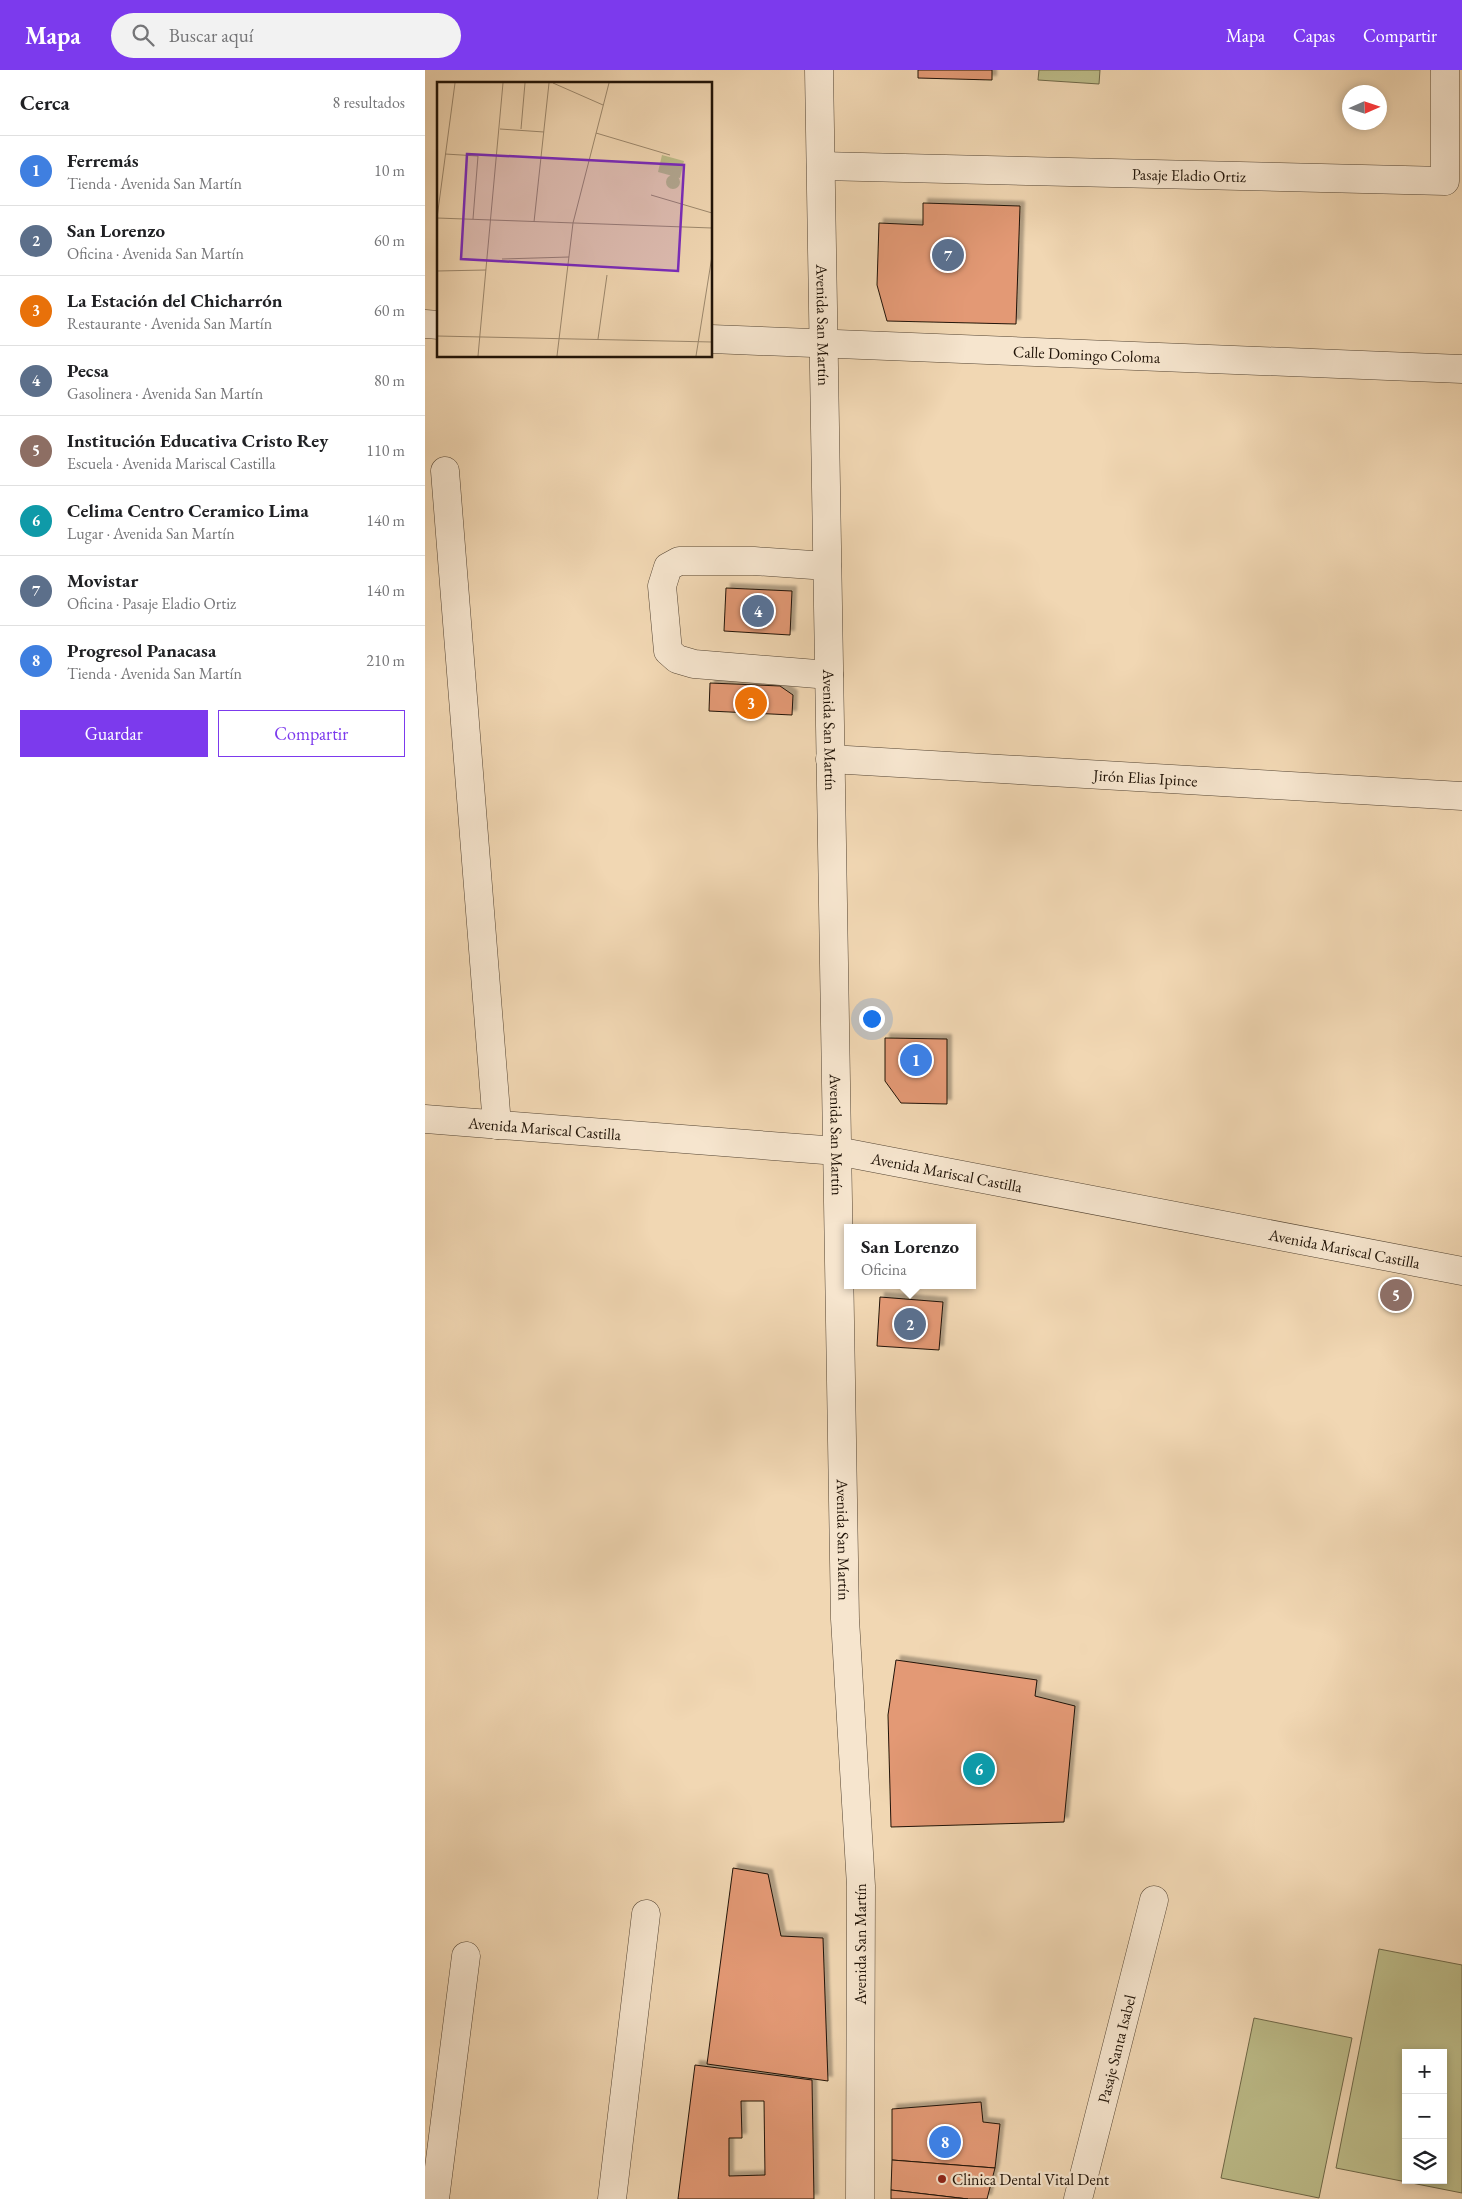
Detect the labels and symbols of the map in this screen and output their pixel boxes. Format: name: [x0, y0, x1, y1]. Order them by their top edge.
inset map: [437, 82, 713, 358]
north arrow: [1342, 85, 1387, 130]
street label: Pasaje Eladio Ortiz: [1132, 163, 1246, 187]
pin: 7: [932, 236, 964, 274]
street label: Avenida San Martín: [812, 263, 835, 387]
street label: Calle Domingo Coloma: [1013, 341, 1161, 367]
pin: 4: [742, 592, 774, 630]
street label: Avenida San Martín: [819, 668, 842, 791]
pin: 3: [735, 684, 767, 722]
street label: Jirón Elias Ipince: [1091, 764, 1198, 791]
your location: [859, 1006, 885, 1032]
pin: 1: [900, 1041, 932, 1079]
street label: Avenida San Martín: [825, 1073, 848, 1196]
street label: Avenida Mariscal Castilla: [466, 1112, 623, 1145]
street label: Avenida Mariscal Castilla: [868, 1147, 1025, 1197]
street label: Avenida Mariscal Castilla: [1266, 1223, 1422, 1273]
pin: 5: [1380, 1276, 1412, 1314]
pin: 2: [894, 1305, 926, 1343]
street label: Avenida San Martín: [832, 1478, 855, 1601]
pin: 6: [963, 1750, 995, 1788]
street label: Avenida San Martín: [850, 1883, 871, 2006]
street label: Pasaje Santa Isabel: [1092, 1992, 1140, 2105]
pin: 8: [929, 2123, 961, 2161]
place label: Clinica Dental Vital Dent: [952, 2169, 1109, 2190]
marker: Clinica Dental Vital Dent: [936, 2173, 948, 2185]

